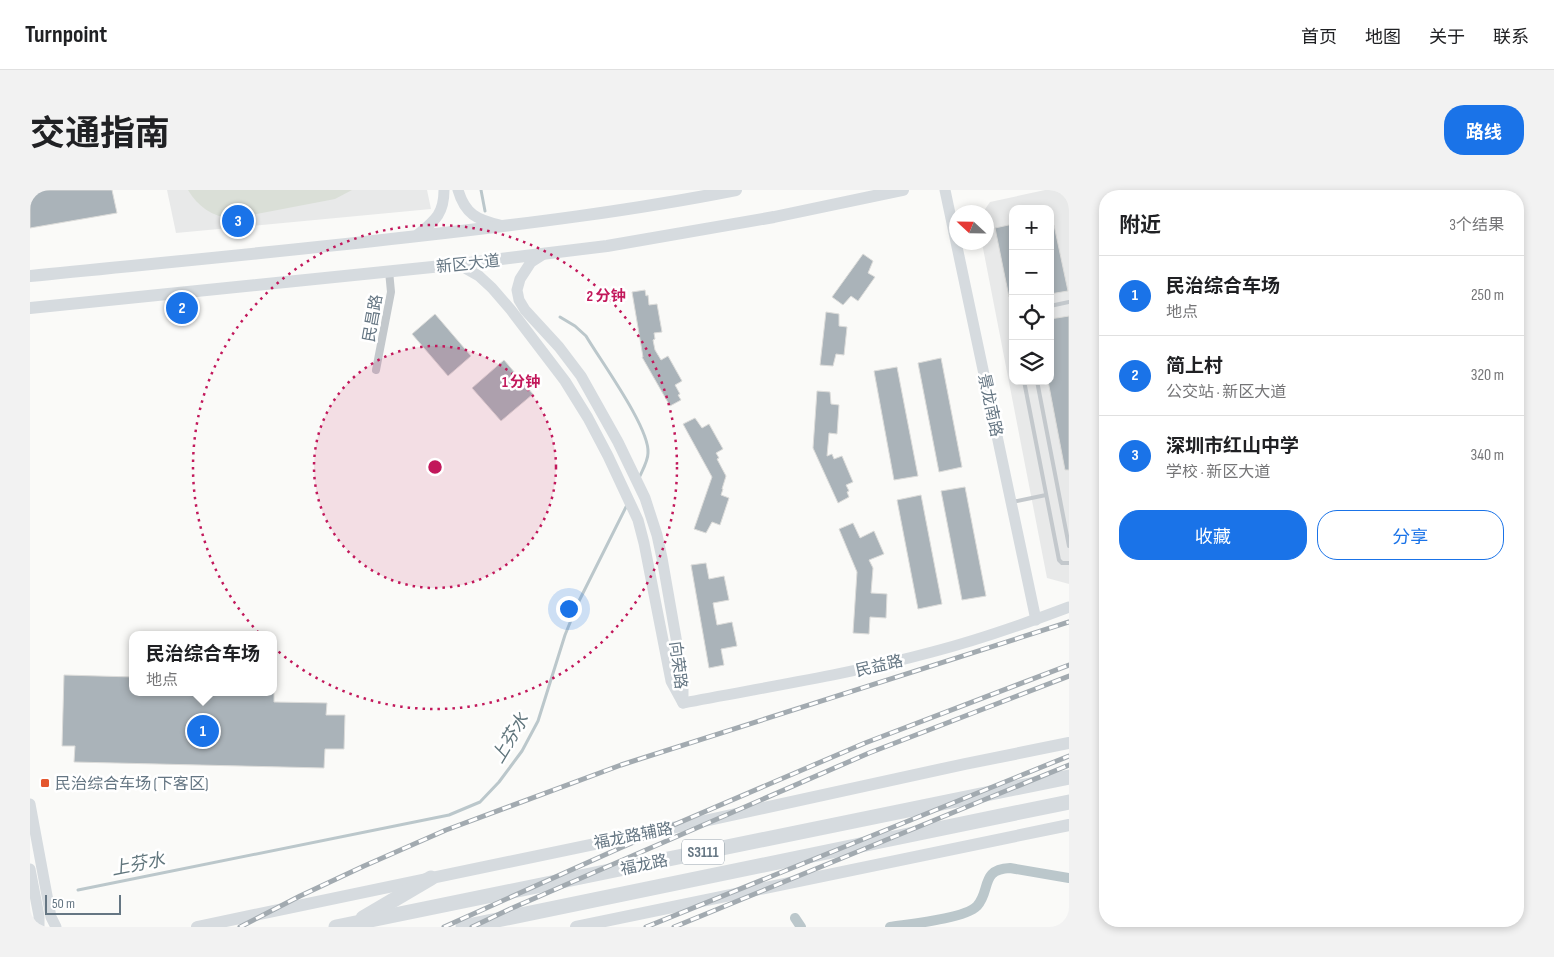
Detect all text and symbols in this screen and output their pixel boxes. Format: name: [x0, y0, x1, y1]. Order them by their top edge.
text: Turnpoint: [25, 20, 107, 49]
text: 首页: [1301, 27, 1337, 48]
text: 地图: [1365, 27, 1401, 48]
text: 关于: [1429, 27, 1465, 48]
text: 联系: [1493, 27, 1529, 48]
button: 路线: [1444, 105, 1524, 155]
text: 交通指南: [30, 113, 170, 156]
pin: 3: [222, 202, 254, 240]
north arrow: [949, 205, 994, 250]
map controls: [1009, 205, 1054, 385]
button: +: [1009, 205, 1054, 250]
text: 附近: [1119, 213, 1161, 238]
text: 3个结果: [1449, 216, 1504, 235]
button: −: [1009, 250, 1054, 295]
street label: 新区大道: [435, 252, 501, 277]
text: 民治综合车场: [1166, 275, 1280, 298]
text: 1: [1132, 286, 1138, 305]
text: 250 m: [1471, 286, 1504, 305]
text: 2 分钟: [587, 287, 625, 306]
pin: 2: [166, 289, 198, 327]
street label: 民昌路: [360, 293, 387, 344]
button: locate: [1009, 295, 1054, 340]
text: 地点: [1166, 303, 1198, 322]
button: layers: [1009, 340, 1054, 385]
text: 简上村: [1166, 355, 1223, 378]
text: 2: [1131, 366, 1139, 385]
text: 320 m: [1471, 366, 1504, 385]
street label: 景龙南路: [974, 372, 1005, 439]
text: 1 分钟: [502, 373, 540, 392]
text: 公交站 · 新区大道: [1166, 383, 1286, 402]
text: 深圳市红山中学: [1166, 435, 1299, 458]
text: 3: [1131, 446, 1139, 465]
text: 340 m: [1471, 446, 1504, 465]
centre of rings: [426, 458, 444, 476]
text: 学校 · 新区大道: [1166, 463, 1270, 482]
button: 收藏: [1119, 510, 1307, 560]
button: 分享: [1317, 510, 1504, 560]
your location: [556, 596, 582, 622]
popup: [129, 631, 277, 696]
street label: 向荣路: [665, 640, 690, 690]
text: 民治综合车场: [146, 643, 260, 666]
street label: 民益路: [854, 652, 905, 681]
text: 地点: [146, 671, 178, 690]
water label: 上芬水: [488, 709, 534, 767]
pin: 1: [187, 712, 219, 750]
place label: 民治综合车场 (下客区): [55, 775, 208, 794]
marker: 民治综合车场 (下客区): [39, 777, 51, 789]
street label: 福龙路辅路: [592, 820, 674, 853]
road number: S3111: [682, 840, 724, 864]
water label: 上芬水: [110, 849, 168, 880]
street label: 福龙路: [619, 851, 670, 880]
scale bar: [45, 892, 121, 915]
text: 50 m: [52, 895, 75, 912]

